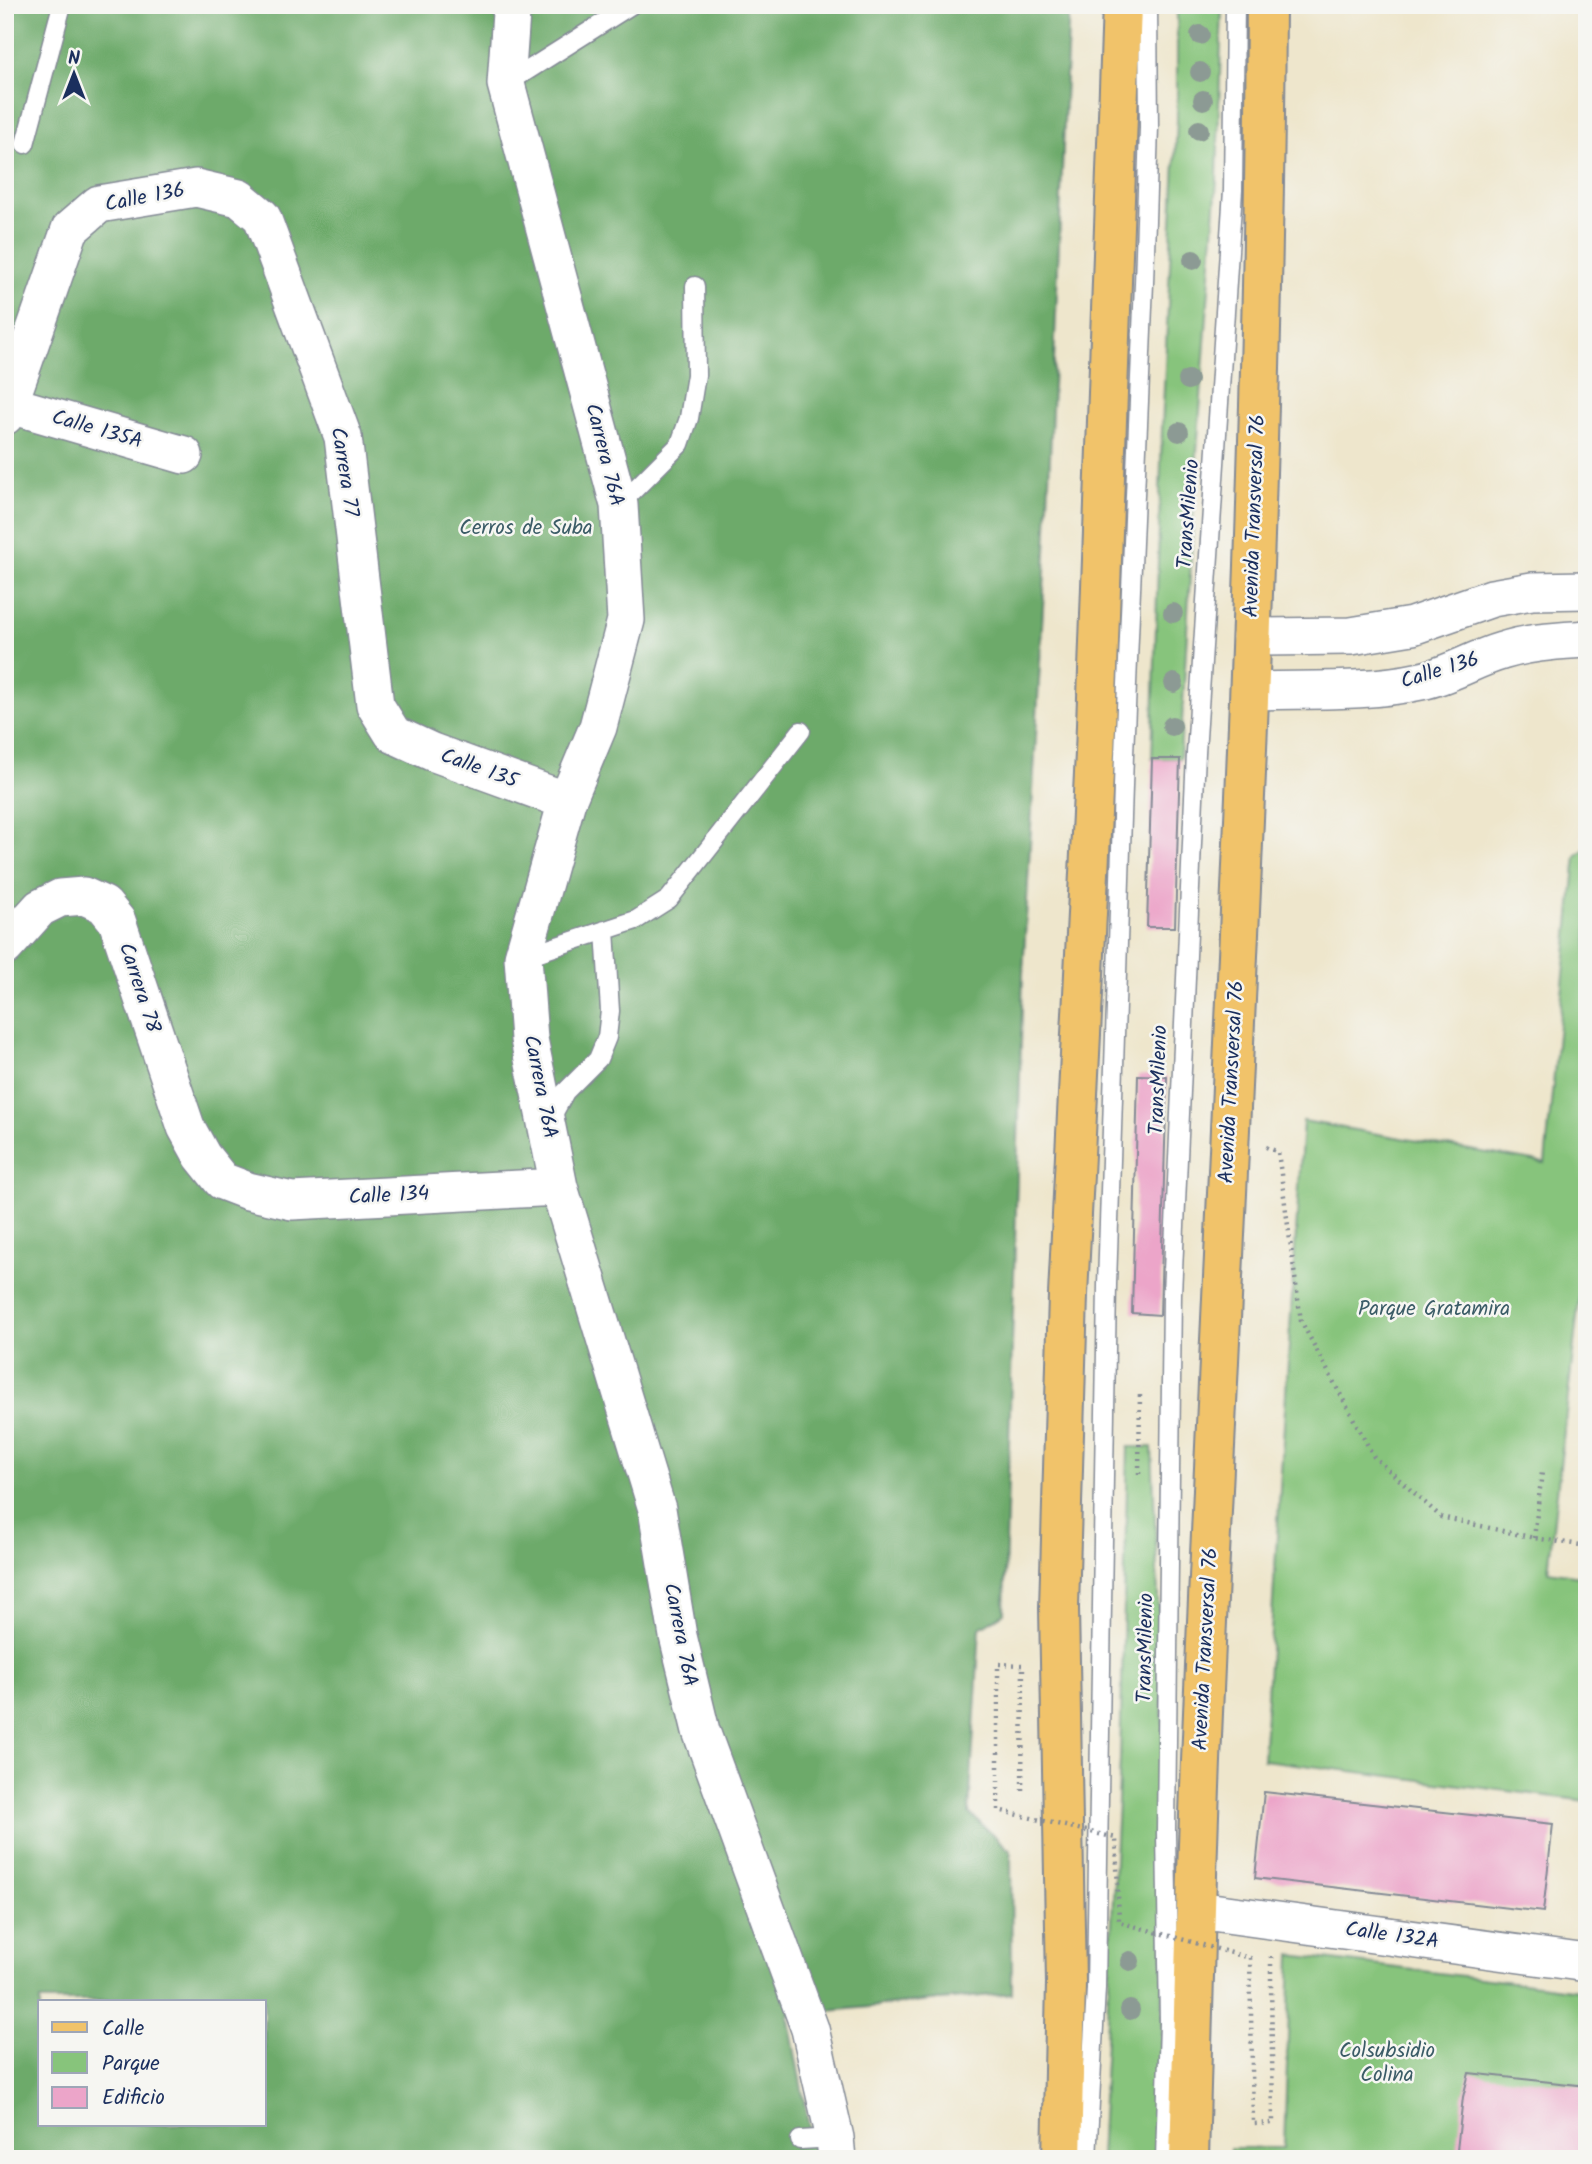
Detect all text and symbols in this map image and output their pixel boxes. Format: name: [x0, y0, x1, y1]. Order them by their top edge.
north arrow: [38, 38, 108, 108]
text: N: [68, 44, 80, 74]
street label: Calle 136: [102, 174, 188, 222]
street label: Carrera 76A: [575, 400, 633, 510]
street label: Calle 135A: [48, 401, 146, 459]
street label: Avenida Transversal 76: [1235, 414, 1275, 618]
street label: Carrera 77: [321, 425, 368, 521]
street label: TransMilenio: [1169, 458, 1209, 570]
park label: Cerros de Suba: [459, 512, 593, 545]
street label: Calle 136: [1397, 643, 1483, 699]
street label: Calle 135: [436, 740, 524, 799]
street label: Carrera 78: [109, 939, 169, 1038]
street label: Avenida Transversal 76: [1210, 980, 1254, 1184]
street label: TransMilenio: [1141, 1024, 1177, 1136]
street label: Carrera 76A: [514, 1032, 566, 1142]
street label: Calle 134: [348, 1177, 430, 1215]
park label: Parque Gratamira: [1358, 1293, 1510, 1326]
street label: Avenida Transversal 76: [1184, 1547, 1228, 1751]
street label: Carrera 76A: [654, 1580, 706, 1690]
street label: TransMilenio: [1129, 1593, 1163, 1703]
street label: Calle 132A: [1343, 1913, 1441, 1959]
legend: [38, 2000, 266, 2126]
text: Calle: [102, 2013, 145, 2046]
park label: Colsubsidio Colina: [1339, 2035, 1435, 2092]
text: Parque: [102, 2048, 160, 2081]
text: Edificio: [102, 2082, 165, 2115]

